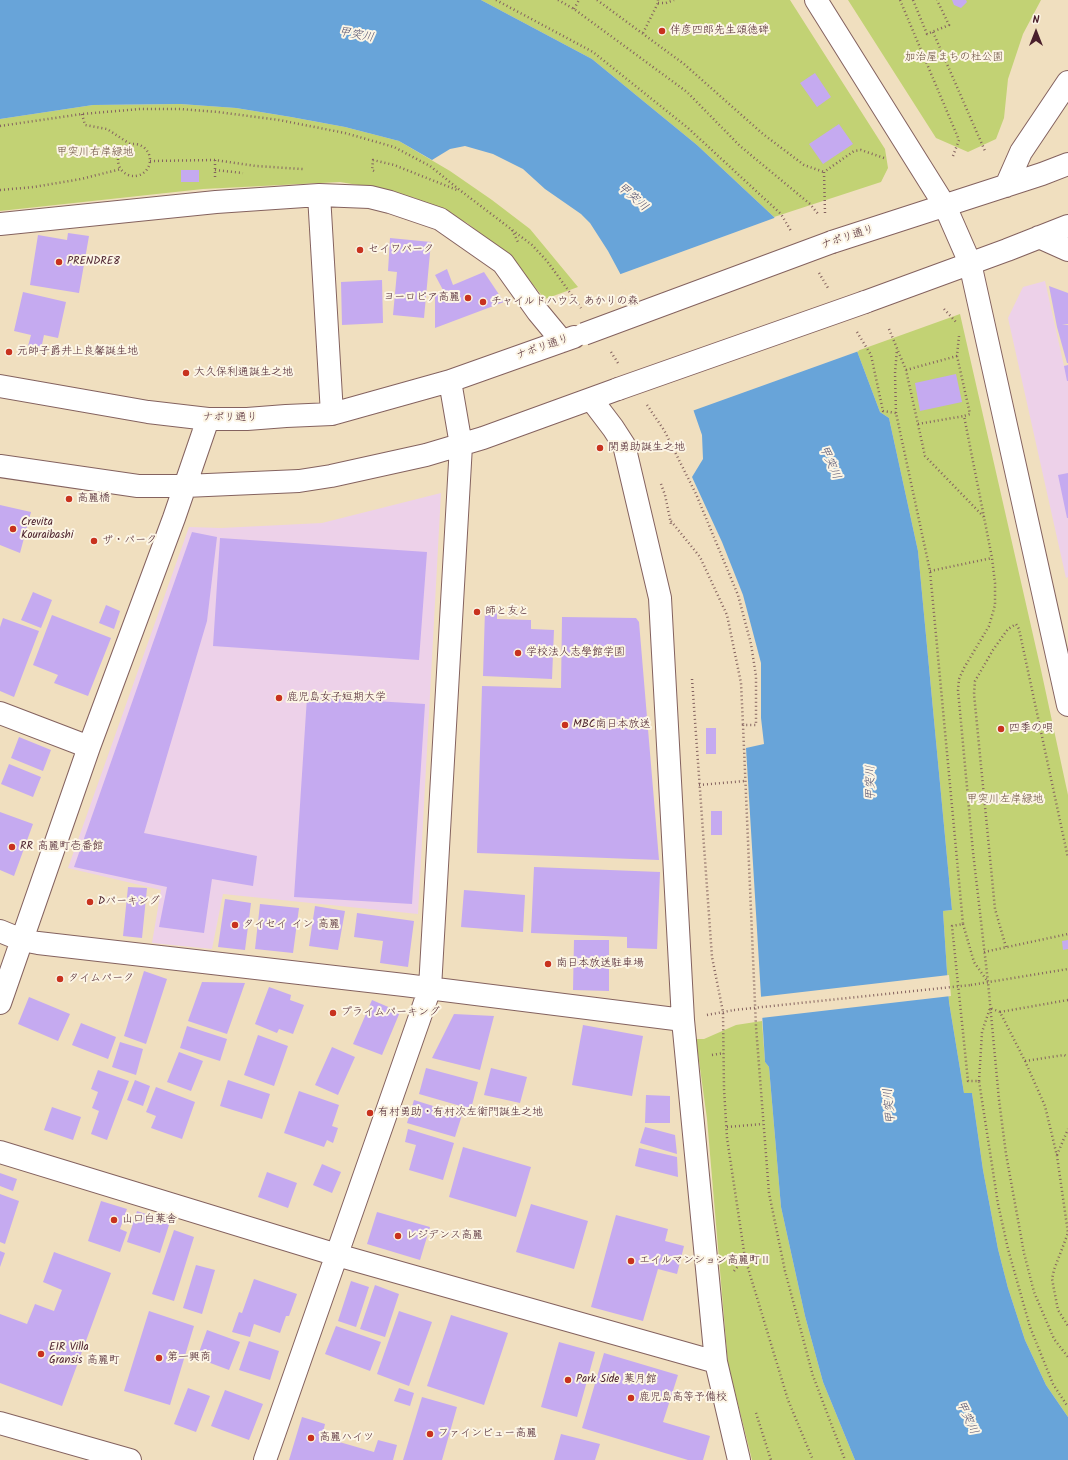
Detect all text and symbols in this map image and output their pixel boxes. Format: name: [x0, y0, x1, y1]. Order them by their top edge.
text: N: [1033, 11, 1039, 29]
north arrow: [1016, 12, 1056, 52]
place label: 伴彦四郎先生頌徳碑: [670, 24, 769, 38]
water label: 甲突川: [337, 26, 375, 46]
marker: 伴彦四郎先生頌徳碑: [657, 26, 667, 36]
park label: 加治屋まちの杜公園: [905, 51, 1003, 65]
park label: 甲突川右岸緑地: [57, 146, 133, 160]
water label: 甲突川: [614, 181, 650, 215]
street label: ナポリ通り: [820, 223, 876, 253]
place label: セイワパーク: [368, 243, 434, 257]
marker: セイワパーク: [355, 245, 365, 255]
place label: PRENDRE8: [67, 255, 120, 269]
marker: PRENDRE8: [54, 257, 64, 267]
place label: ヨーロピア高麗: [384, 291, 460, 305]
marker: ヨーロピア高麗: [463, 293, 473, 303]
place label: チャイルドハウス あかりの森: [491, 295, 638, 309]
marker: チャイルドハウス あかりの森: [478, 297, 488, 307]
street label: ナポリ通り: [515, 333, 571, 363]
place label: 元帥子爵井上良馨誕生地: [17, 345, 138, 359]
marker: 元帥子爵井上良馨誕生地: [4, 347, 14, 357]
place label: 大久保利通誕生之地: [194, 366, 293, 380]
marker: 大久保利通誕生之地: [181, 368, 191, 378]
street label: ナポリ通り: [203, 411, 257, 425]
place label: 関勇助誕生之地: [608, 441, 685, 455]
marker: 関勇助誕生之地: [595, 443, 605, 453]
water label: 甲突川: [815, 444, 843, 482]
place label: 高麗橋: [77, 492, 110, 506]
marker: 高麗橋: [64, 494, 74, 504]
place label: Crevita Kouraibashi: [21, 516, 73, 542]
marker: Crevita Kouraibashi: [8, 524, 18, 534]
place label: ザ・パーク: [102, 534, 157, 548]
marker: ザ・パーク: [89, 536, 99, 546]
place label: 師と友と: [485, 605, 529, 619]
marker: 師と友と: [472, 607, 482, 617]
place label: 学校法人志學館学園: [526, 646, 625, 660]
marker: 学校法人志學館学園: [513, 648, 523, 658]
place label: 鹿児島女子短期大学: [287, 691, 386, 705]
marker: 鹿児島女子短期大学: [274, 693, 284, 703]
place label: MBC南日本放送: [573, 718, 650, 732]
marker: MBC南日本放送: [560, 720, 570, 730]
place label: 四季の唄: [1009, 722, 1053, 736]
marker: 四季の唄: [996, 724, 1006, 734]
water label: 甲突川: [864, 765, 880, 801]
park label: 甲突川左岸緑地: [967, 793, 1043, 807]
place label: RR 高麗町壱番館: [20, 840, 103, 854]
marker: RR 高麗町壱番館: [7, 842, 17, 852]
place label: Dパーキング: [98, 895, 160, 909]
marker: Dパーキング: [85, 897, 95, 907]
place label: タイセイ イン 高麗: [243, 918, 340, 932]
marker: タイセイ イン 高麗: [230, 920, 240, 930]
place label: 南日本放送駐車場: [556, 957, 644, 971]
marker: 南日本放送駐車場: [543, 959, 553, 969]
place label: タイムパーク: [68, 972, 134, 986]
marker: タイムパーク: [55, 974, 65, 984]
place label: プライムパーキング: [341, 1006, 440, 1020]
marker: プライムパーキング: [328, 1008, 338, 1018]
water label: 甲突川: [882, 1087, 900, 1125]
place label: 有村勇助・有村次左衛門誕生之地: [378, 1106, 543, 1120]
marker: 有村勇助・有村次左衛門誕生之地: [365, 1108, 375, 1118]
place label: 山口白葉舎: [122, 1213, 177, 1227]
marker: 山口白葉舎: [109, 1215, 119, 1225]
place label: レジデンス高麗: [406, 1229, 483, 1243]
marker: レジデンス高麗: [393, 1231, 403, 1241]
place label: エイルマンション高麗町Ⅱ: [639, 1254, 771, 1268]
marker: エイルマンション高麗町Ⅱ: [626, 1256, 636, 1266]
place label: EIR Villa Gransis 高麗町: [49, 1341, 120, 1367]
marker: EIR Villa Gransis 高麗町: [36, 1349, 46, 1359]
place label: 第一興商: [167, 1351, 211, 1365]
marker: 第一興商: [154, 1353, 164, 1363]
place label: Park Side 葉月館: [576, 1373, 657, 1387]
marker: Park Side 葉月館: [563, 1375, 573, 1385]
place label: 鹿児島高等予備校: [639, 1391, 727, 1405]
marker: 鹿児島高等予備校: [626, 1393, 636, 1403]
water label: 甲突川: [952, 1399, 980, 1437]
place label: ファインビュー高麗: [438, 1427, 537, 1441]
marker: ファインビュー高麗: [425, 1429, 435, 1439]
place label: 高麗ハイツ: [319, 1431, 374, 1445]
marker: 高麗ハイツ: [306, 1433, 316, 1443]

